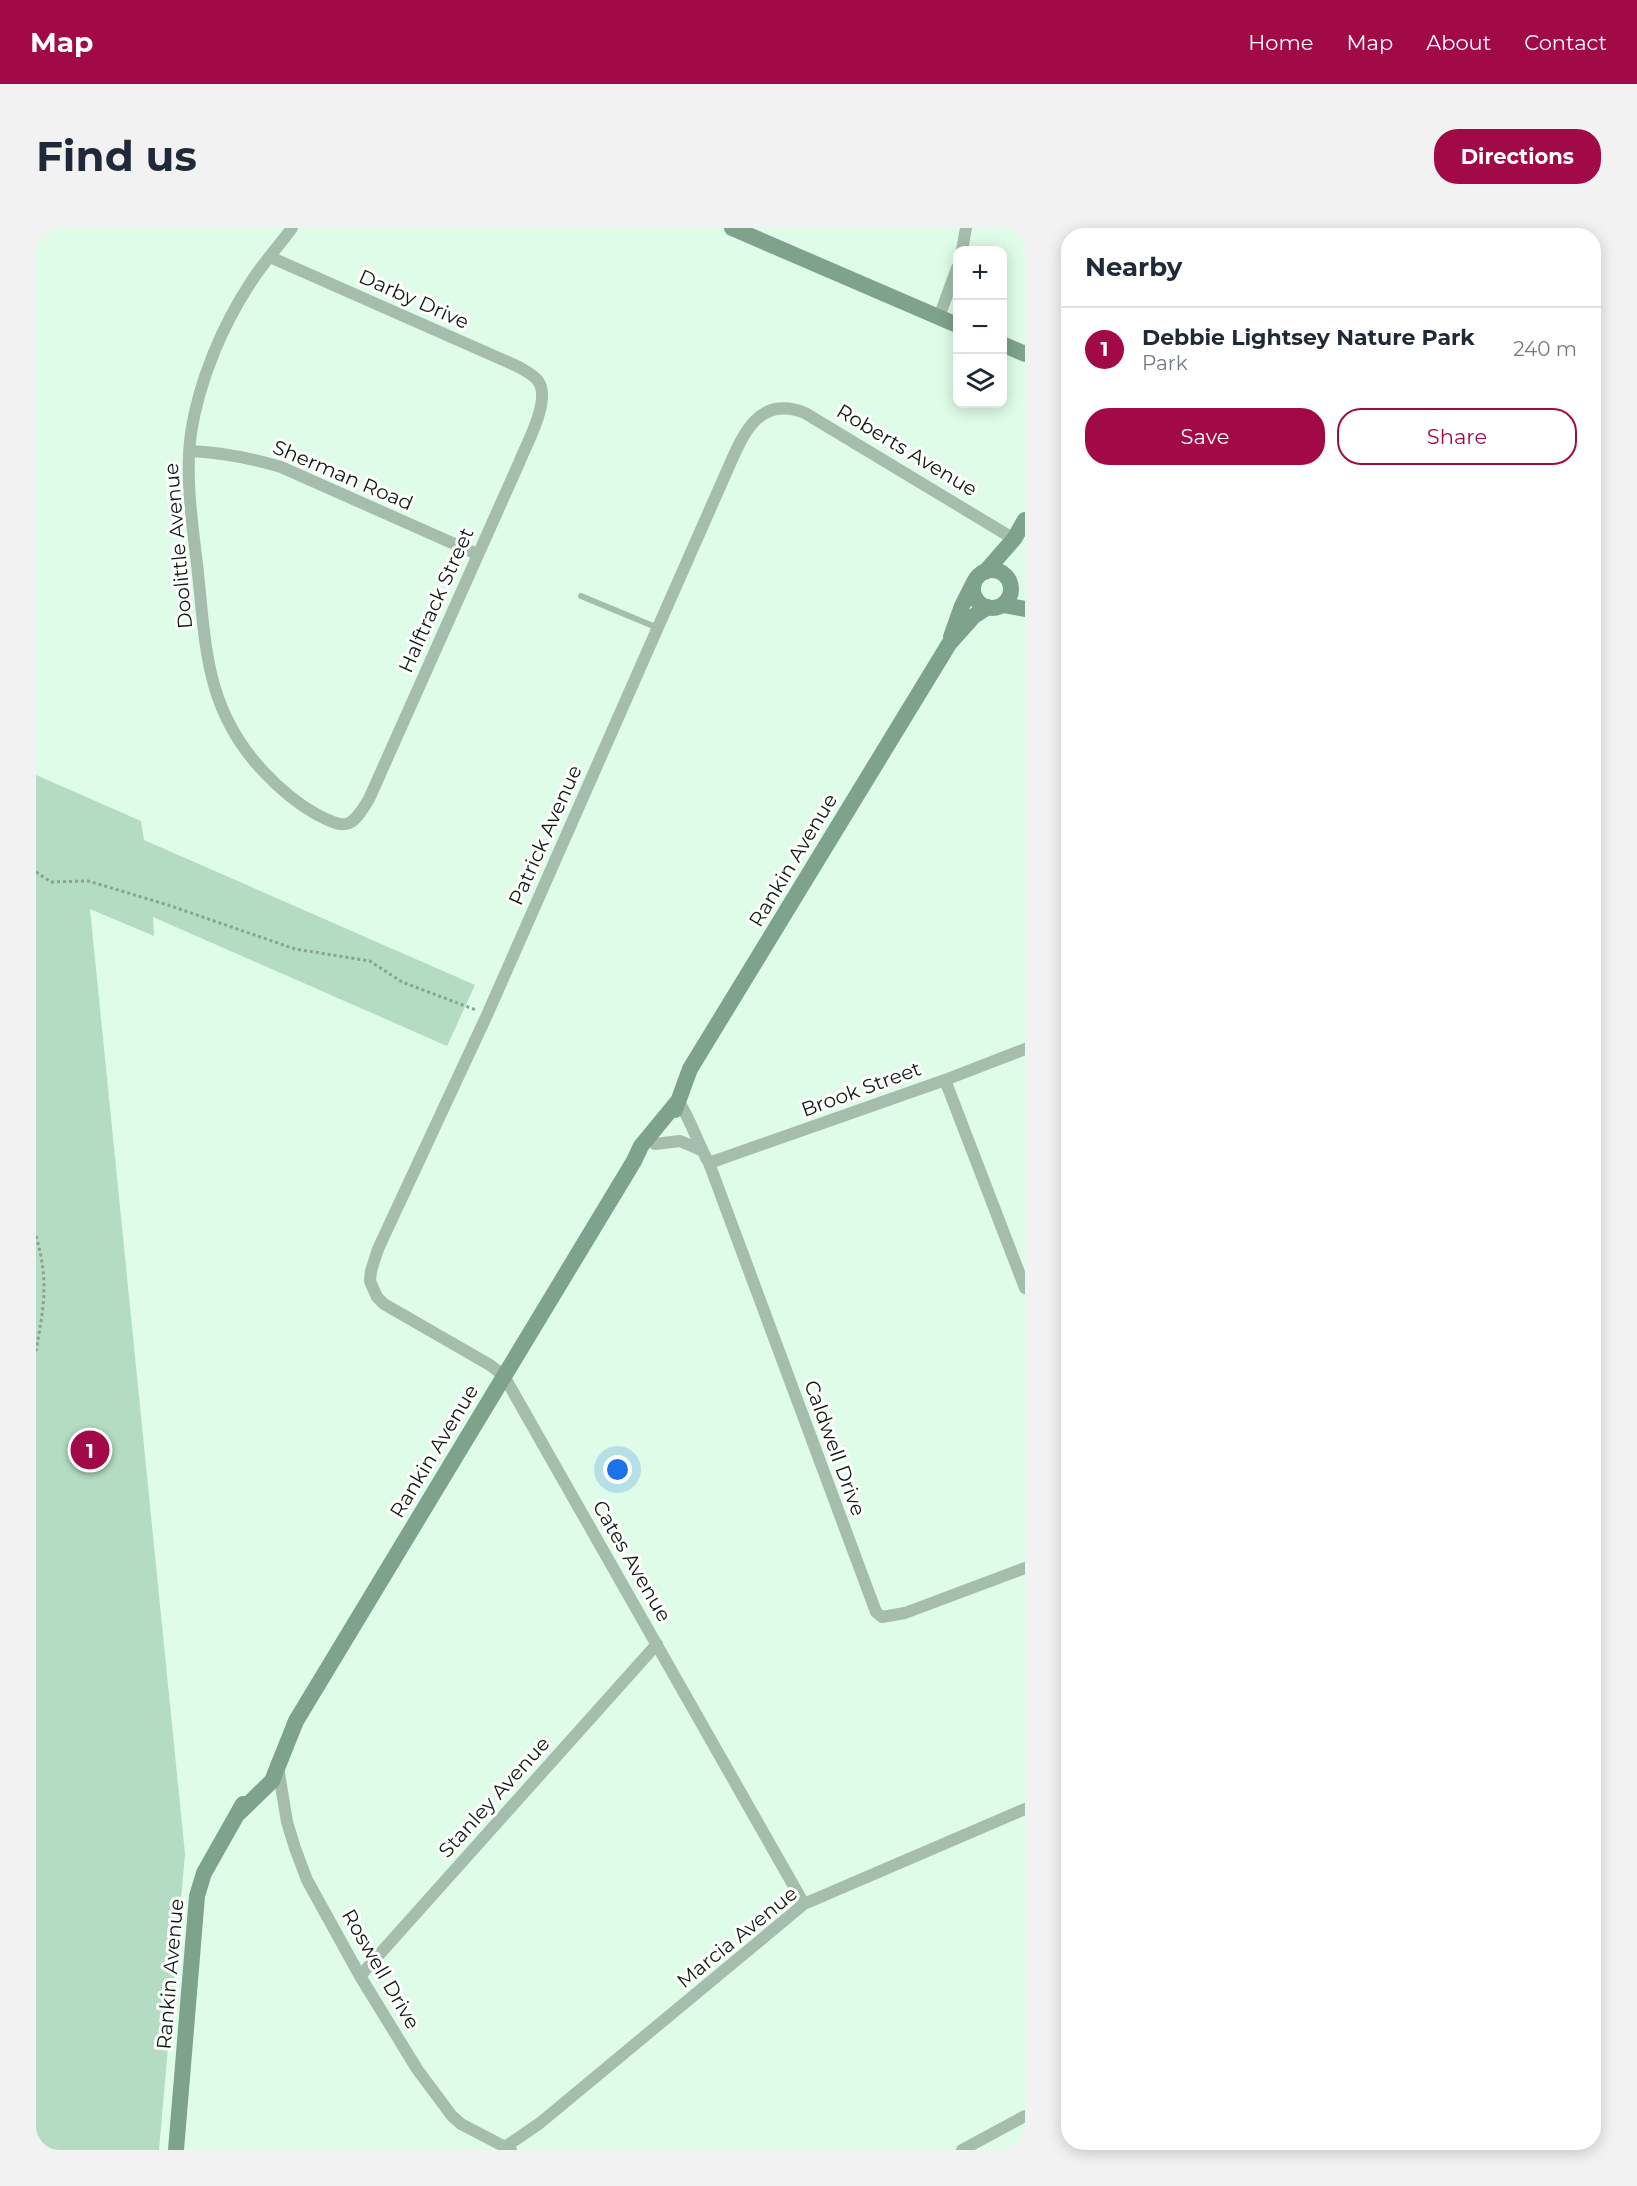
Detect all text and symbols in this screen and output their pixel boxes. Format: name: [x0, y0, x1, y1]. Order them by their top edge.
text: Map: [30, 25, 93, 59]
text: Home: [1248, 30, 1313, 55]
text: Map: [1346, 30, 1393, 55]
text: About: [1426, 30, 1491, 55]
text: Contact: [1524, 30, 1607, 55]
button: Directions: [1434, 129, 1601, 184]
text: Find us: [36, 130, 197, 182]
map controls: [953, 246, 1007, 408]
button: +: [953, 246, 1007, 300]
text: Nearby: [1085, 251, 1182, 283]
street label: Darby Drive: [355, 264, 473, 334]
button: −: [953, 300, 1007, 354]
text: Debbie Lightsey Nature Park: [1142, 324, 1475, 351]
text: 1: [1101, 337, 1108, 361]
text: 240 m: [1513, 337, 1577, 361]
text: Park: [1142, 351, 1188, 375]
button: layers: [953, 354, 1007, 408]
street label: Roberts Avenue: [832, 399, 982, 501]
button: Save: [1085, 408, 1325, 465]
button: Share: [1337, 408, 1577, 465]
street label: Sherman Road: [269, 435, 417, 515]
street label: Doolittle Avenue: [159, 462, 197, 630]
street label: Halftrack Street: [393, 524, 479, 676]
street label: Patrick Avenue: [503, 761, 587, 909]
street label: Rankin Avenue: [744, 789, 842, 931]
street label: Brook Street: [798, 1056, 924, 1122]
street label: Caldwell Drive: [799, 1377, 871, 1519]
street label: Rankin Avenue: [385, 1380, 483, 1522]
pin: 1: [70, 1428, 110, 1472]
your location: [603, 1455, 632, 1484]
street label: Cates Avenue: [588, 1496, 676, 1626]
street label: Stanley Avenue: [433, 1732, 555, 1862]
street label: Marcia Avenue: [672, 1881, 802, 1993]
street label: Rankin Avenue: [151, 1898, 189, 2050]
street label: Roswell Drive: [337, 1905, 425, 2033]

